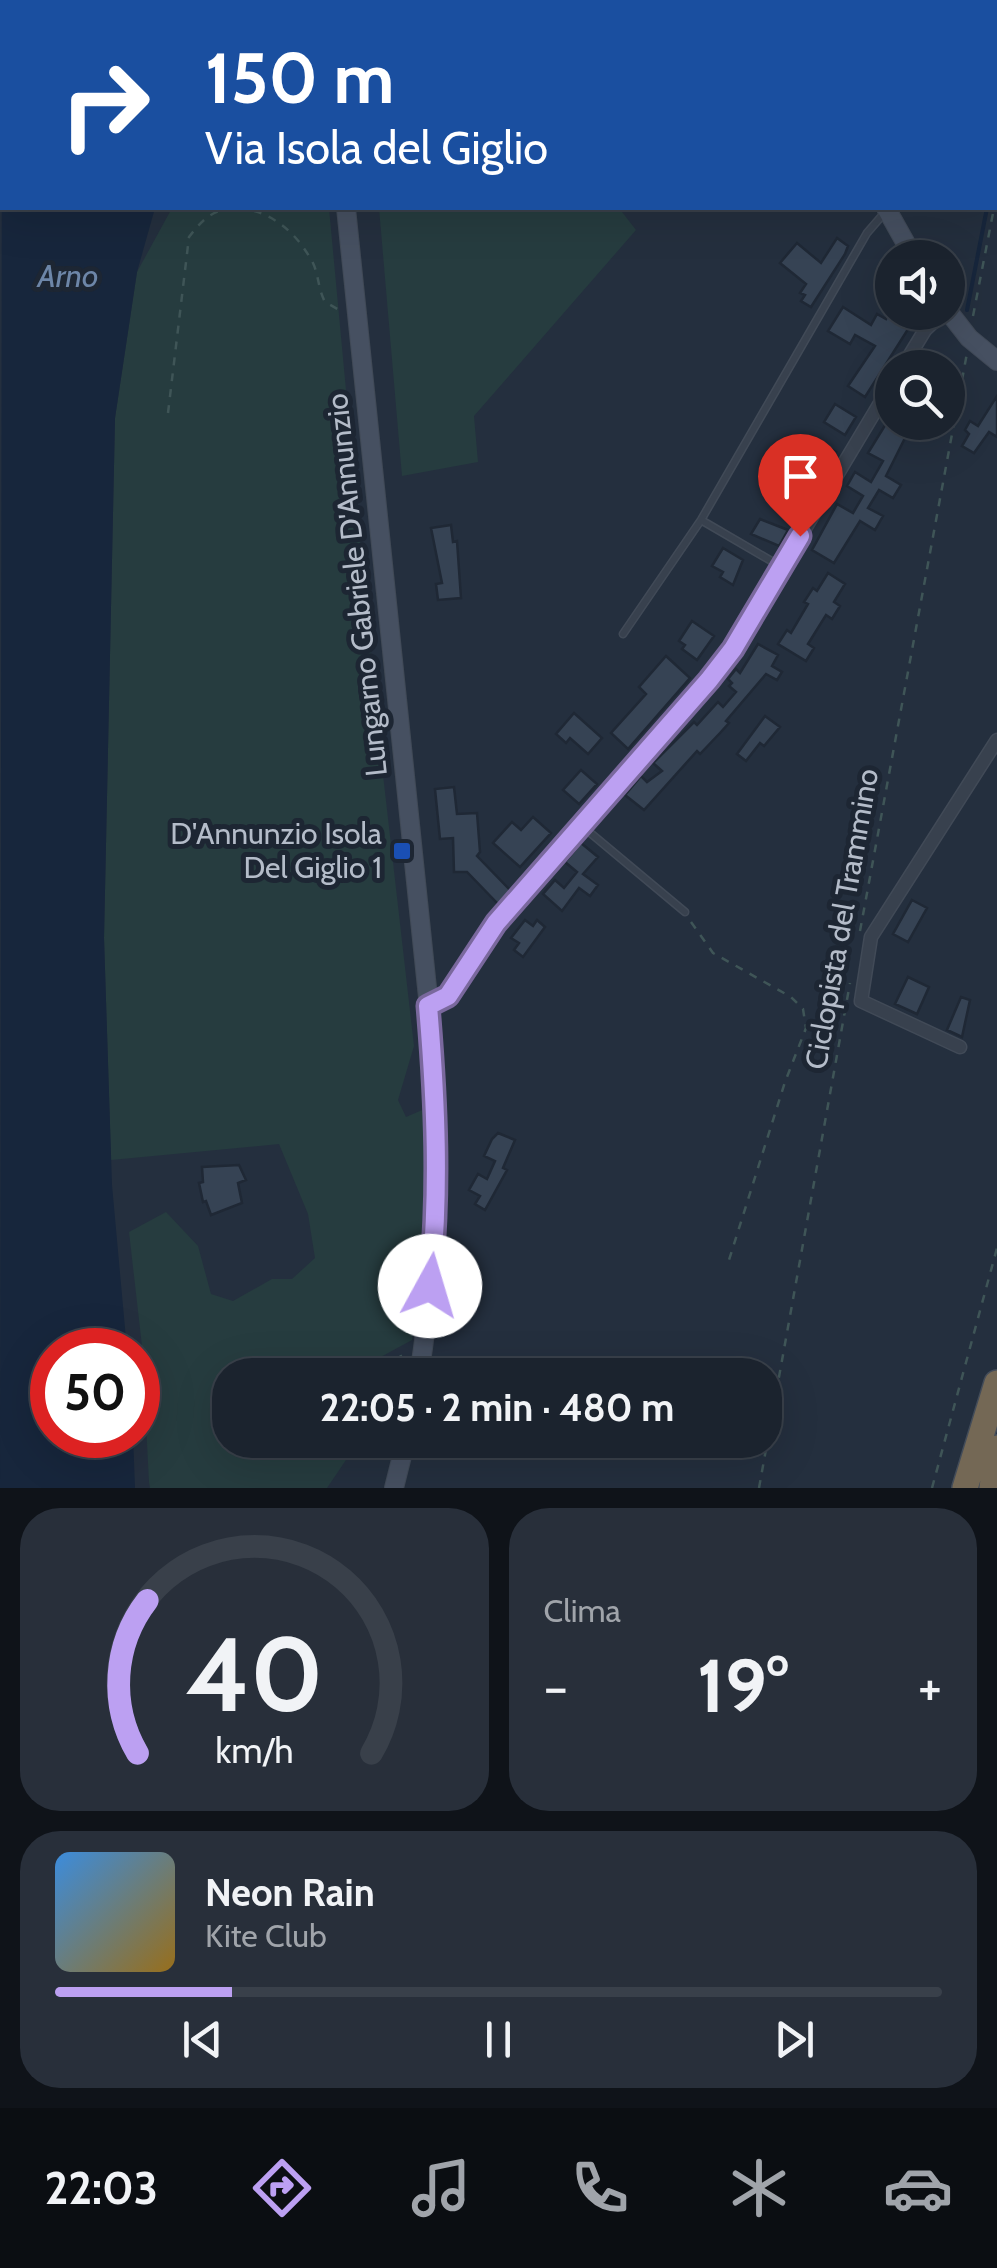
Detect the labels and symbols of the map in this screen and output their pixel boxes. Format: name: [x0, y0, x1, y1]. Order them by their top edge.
water label: Arno: [36, 256, 98, 295]
street label: Lungarno Gabriele D'Annunzio: [318, 392, 395, 778]
pin: [758, 434, 843, 537]
street label: Ciclopista del Trammino: [797, 766, 886, 1072]
place label: D'Annunzio Isola Del Giglio 1: [170, 815, 383, 886]
marker: D'Annunzio Isola Del Giglio 1: [391, 840, 413, 862]
position arrow: [378, 1234, 482, 1338]
speed limit sign: 50: [30, 1328, 160, 1458]

